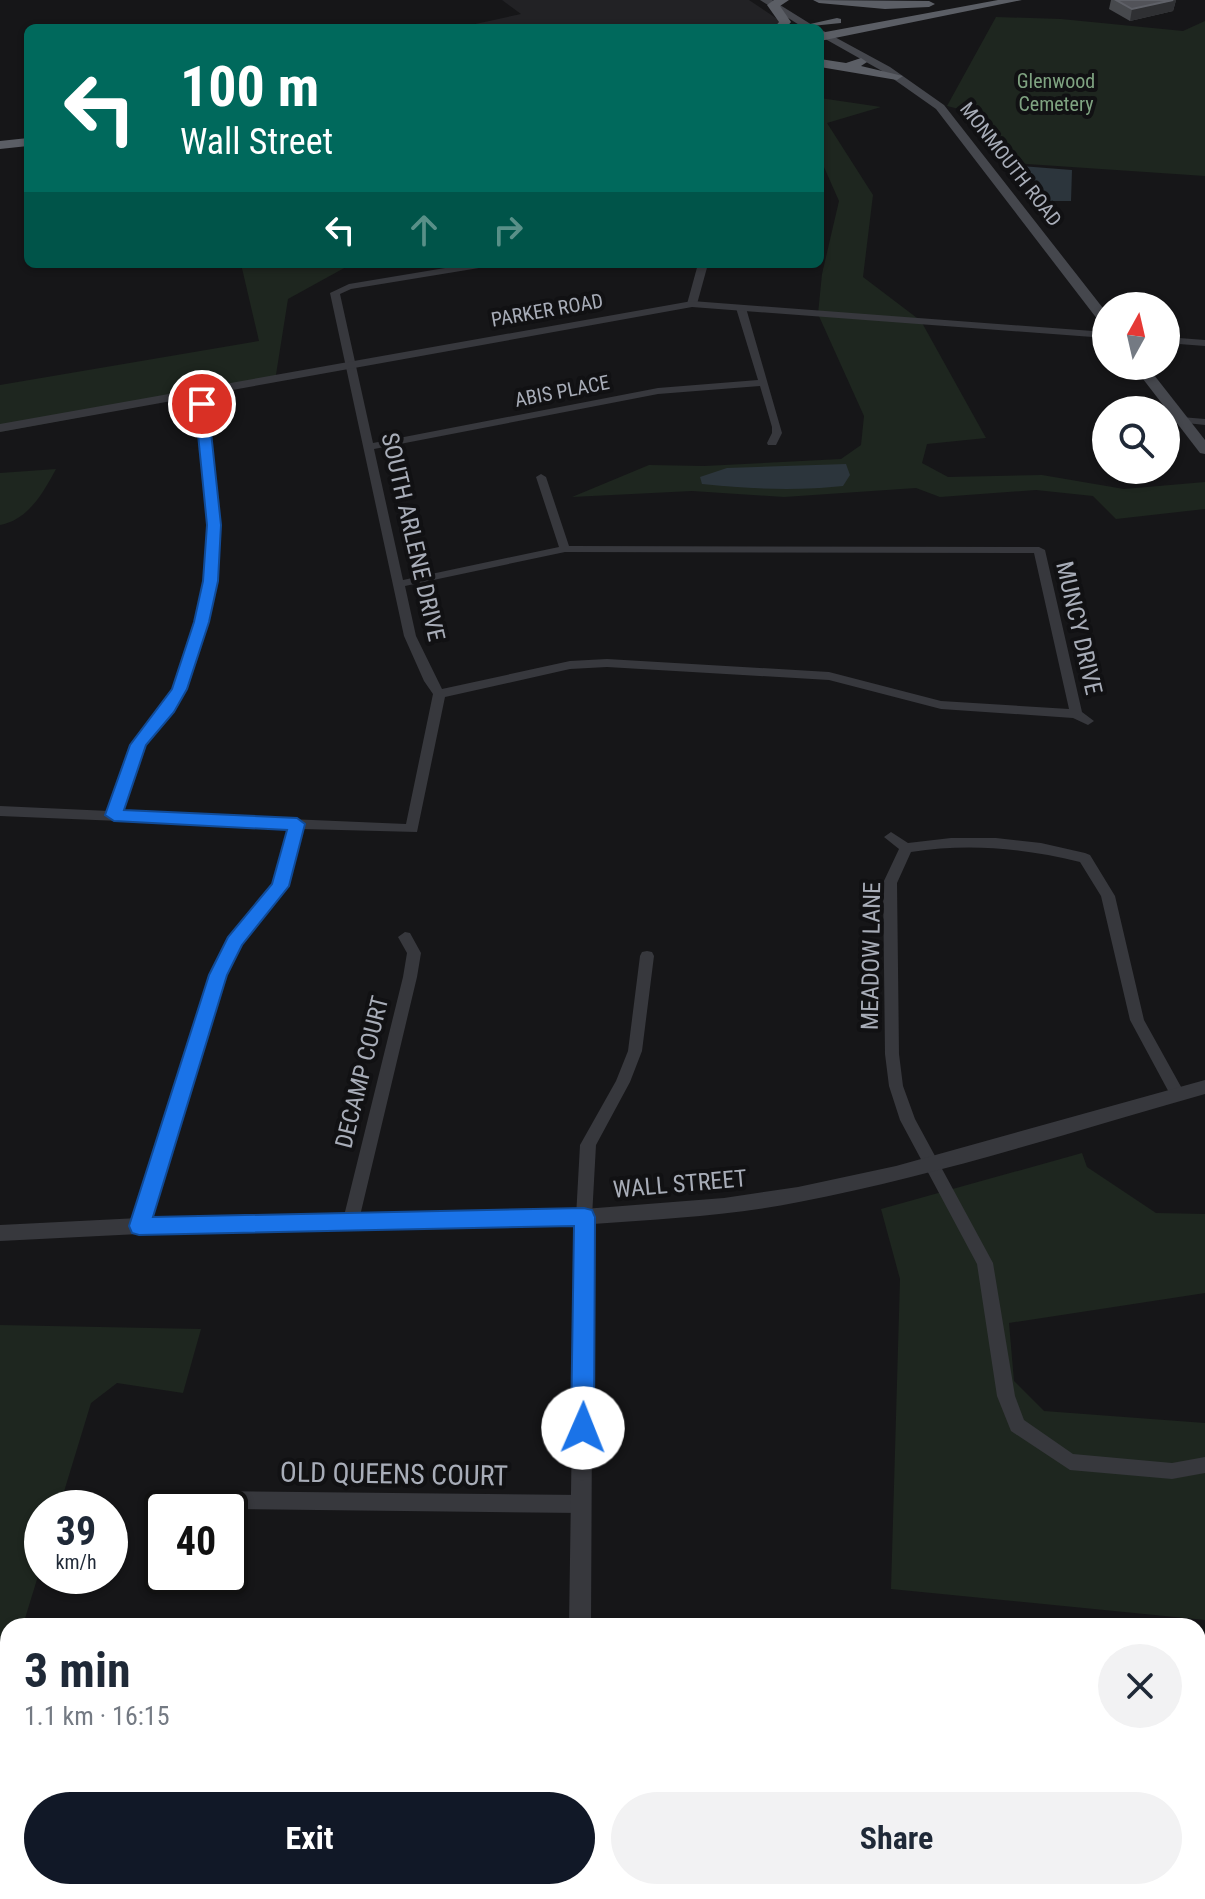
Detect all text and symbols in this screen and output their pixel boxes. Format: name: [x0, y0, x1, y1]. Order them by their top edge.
text: 100 m: [180, 54, 319, 120]
icon: left: [48, 56, 152, 160]
park label: Glenwood Cemetery: [1017, 69, 1095, 116]
street label: MONMOUTH ROAD: [955, 97, 1067, 231]
text: Wall Street: [180, 121, 333, 163]
icon: left: [318, 208, 362, 252]
icon: ahead: [402, 208, 446, 252]
icon: right: [486, 208, 530, 252]
street label: PARKER ROAD: [489, 288, 605, 332]
north arrow: [1092, 292, 1180, 380]
map controls: [1092, 292, 1180, 484]
pin: [168, 370, 236, 438]
street label: ABIS PLACE: [513, 370, 611, 412]
icon: arrive: [180, 382, 224, 426]
button: search: [1092, 396, 1180, 484]
street label: SOUTH ARLENE DRIVE: [375, 430, 451, 644]
street label: MUNCY DRIVE: [1050, 559, 1108, 697]
street label: MEADOW LANE: [856, 882, 886, 1030]
street label: DECAMP COURT: [330, 993, 394, 1151]
street label: WALL STREET: [612, 1164, 748, 1204]
position arrow: [541, 1386, 625, 1470]
street label: OLD QUEENS COURT: [280, 1456, 508, 1492]
speed limit sign: 40: [144, 1490, 248, 1594]
text: 39: [56, 1508, 96, 1555]
text: km/h: [55, 1550, 97, 1574]
text: 3 min: [24, 1642, 131, 1699]
button: close: [1098, 1644, 1182, 1728]
text: 1.1 km · 16:15: [24, 1701, 169, 1731]
button: Exit: [24, 1792, 595, 1884]
button: Share: [611, 1792, 1182, 1884]

